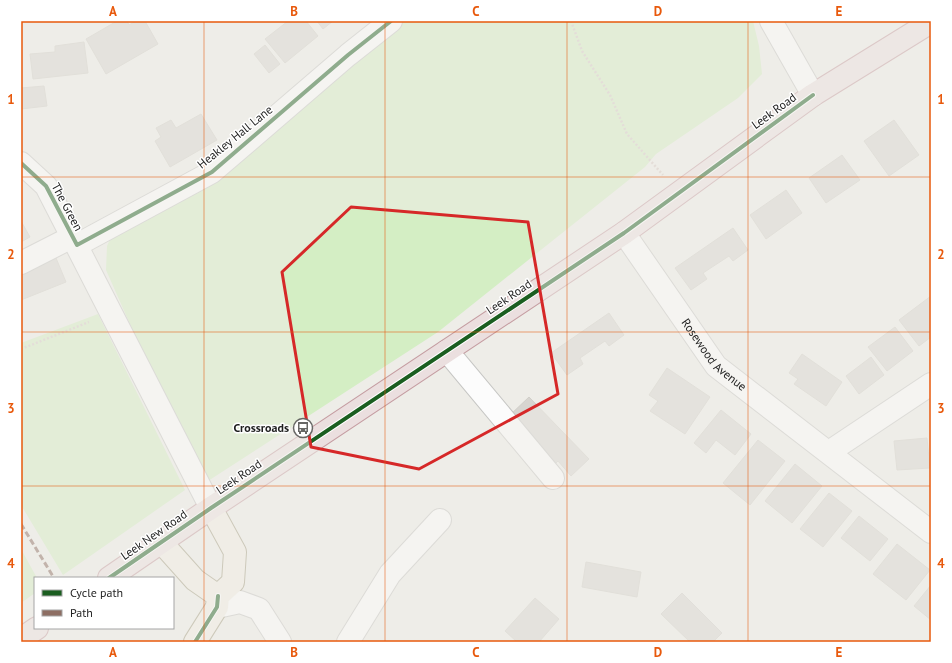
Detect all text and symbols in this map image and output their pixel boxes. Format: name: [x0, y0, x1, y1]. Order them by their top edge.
text: A: [109, 3, 117, 20]
text: B: [290, 3, 298, 20]
text: C: [472, 3, 480, 20]
text: D: [654, 3, 662, 20]
text: E: [836, 3, 843, 20]
street label: Leek Road: [748, 89, 799, 132]
text: 1: [7, 91, 15, 108]
text: 1: [937, 91, 945, 108]
street label: Heakley Hall Lane: [194, 102, 275, 172]
street label: The Green: [48, 180, 86, 233]
text: 2: [7, 246, 15, 263]
text: 2: [937, 246, 945, 263]
street label: Leek Road: [483, 276, 534, 317]
street label: Rosewood Avenue: [678, 315, 750, 394]
text: 3: [7, 400, 15, 417]
text: 3: [937, 400, 945, 417]
bus stop icon: Crossroads: [292, 417, 314, 439]
place label: Crossroads: [233, 420, 289, 435]
street label: Leek Road: [213, 456, 264, 497]
street label: Leek New Road: [118, 506, 190, 563]
text: 4: [7, 555, 15, 572]
text: 4: [937, 555, 945, 572]
legend: [34, 577, 174, 629]
text: Cycle path: [70, 585, 123, 600]
text: Path: [70, 605, 93, 620]
text: A: [109, 644, 117, 661]
text: B: [290, 644, 298, 661]
text: C: [472, 644, 480, 661]
text: D: [654, 644, 662, 661]
text: E: [836, 644, 843, 661]

